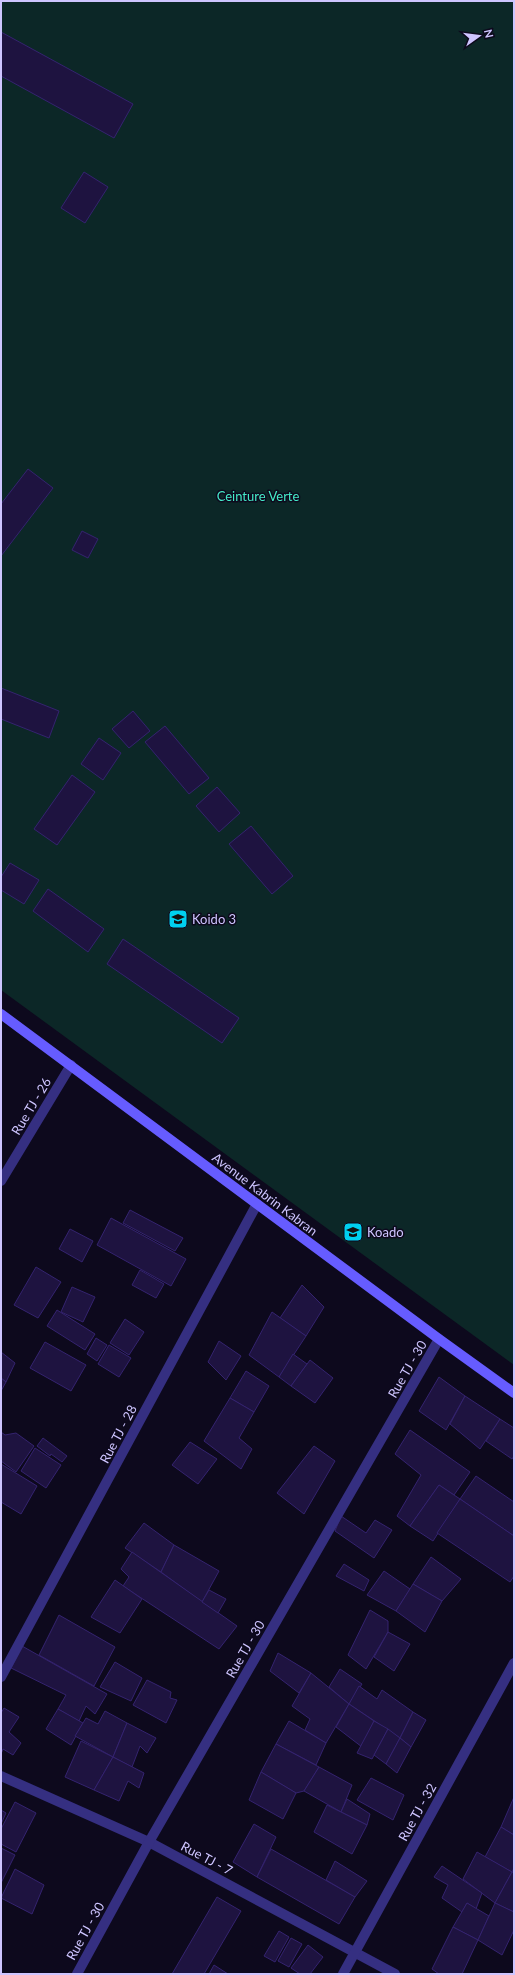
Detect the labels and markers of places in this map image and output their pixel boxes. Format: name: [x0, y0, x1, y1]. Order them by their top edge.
school or university icon: Koido 3: [167, 908, 189, 930]
place label: Koido 3: [192, 911, 236, 927]
school or university icon: Koado: [342, 1221, 364, 1243]
place label: Koado: [367, 1224, 404, 1240]

